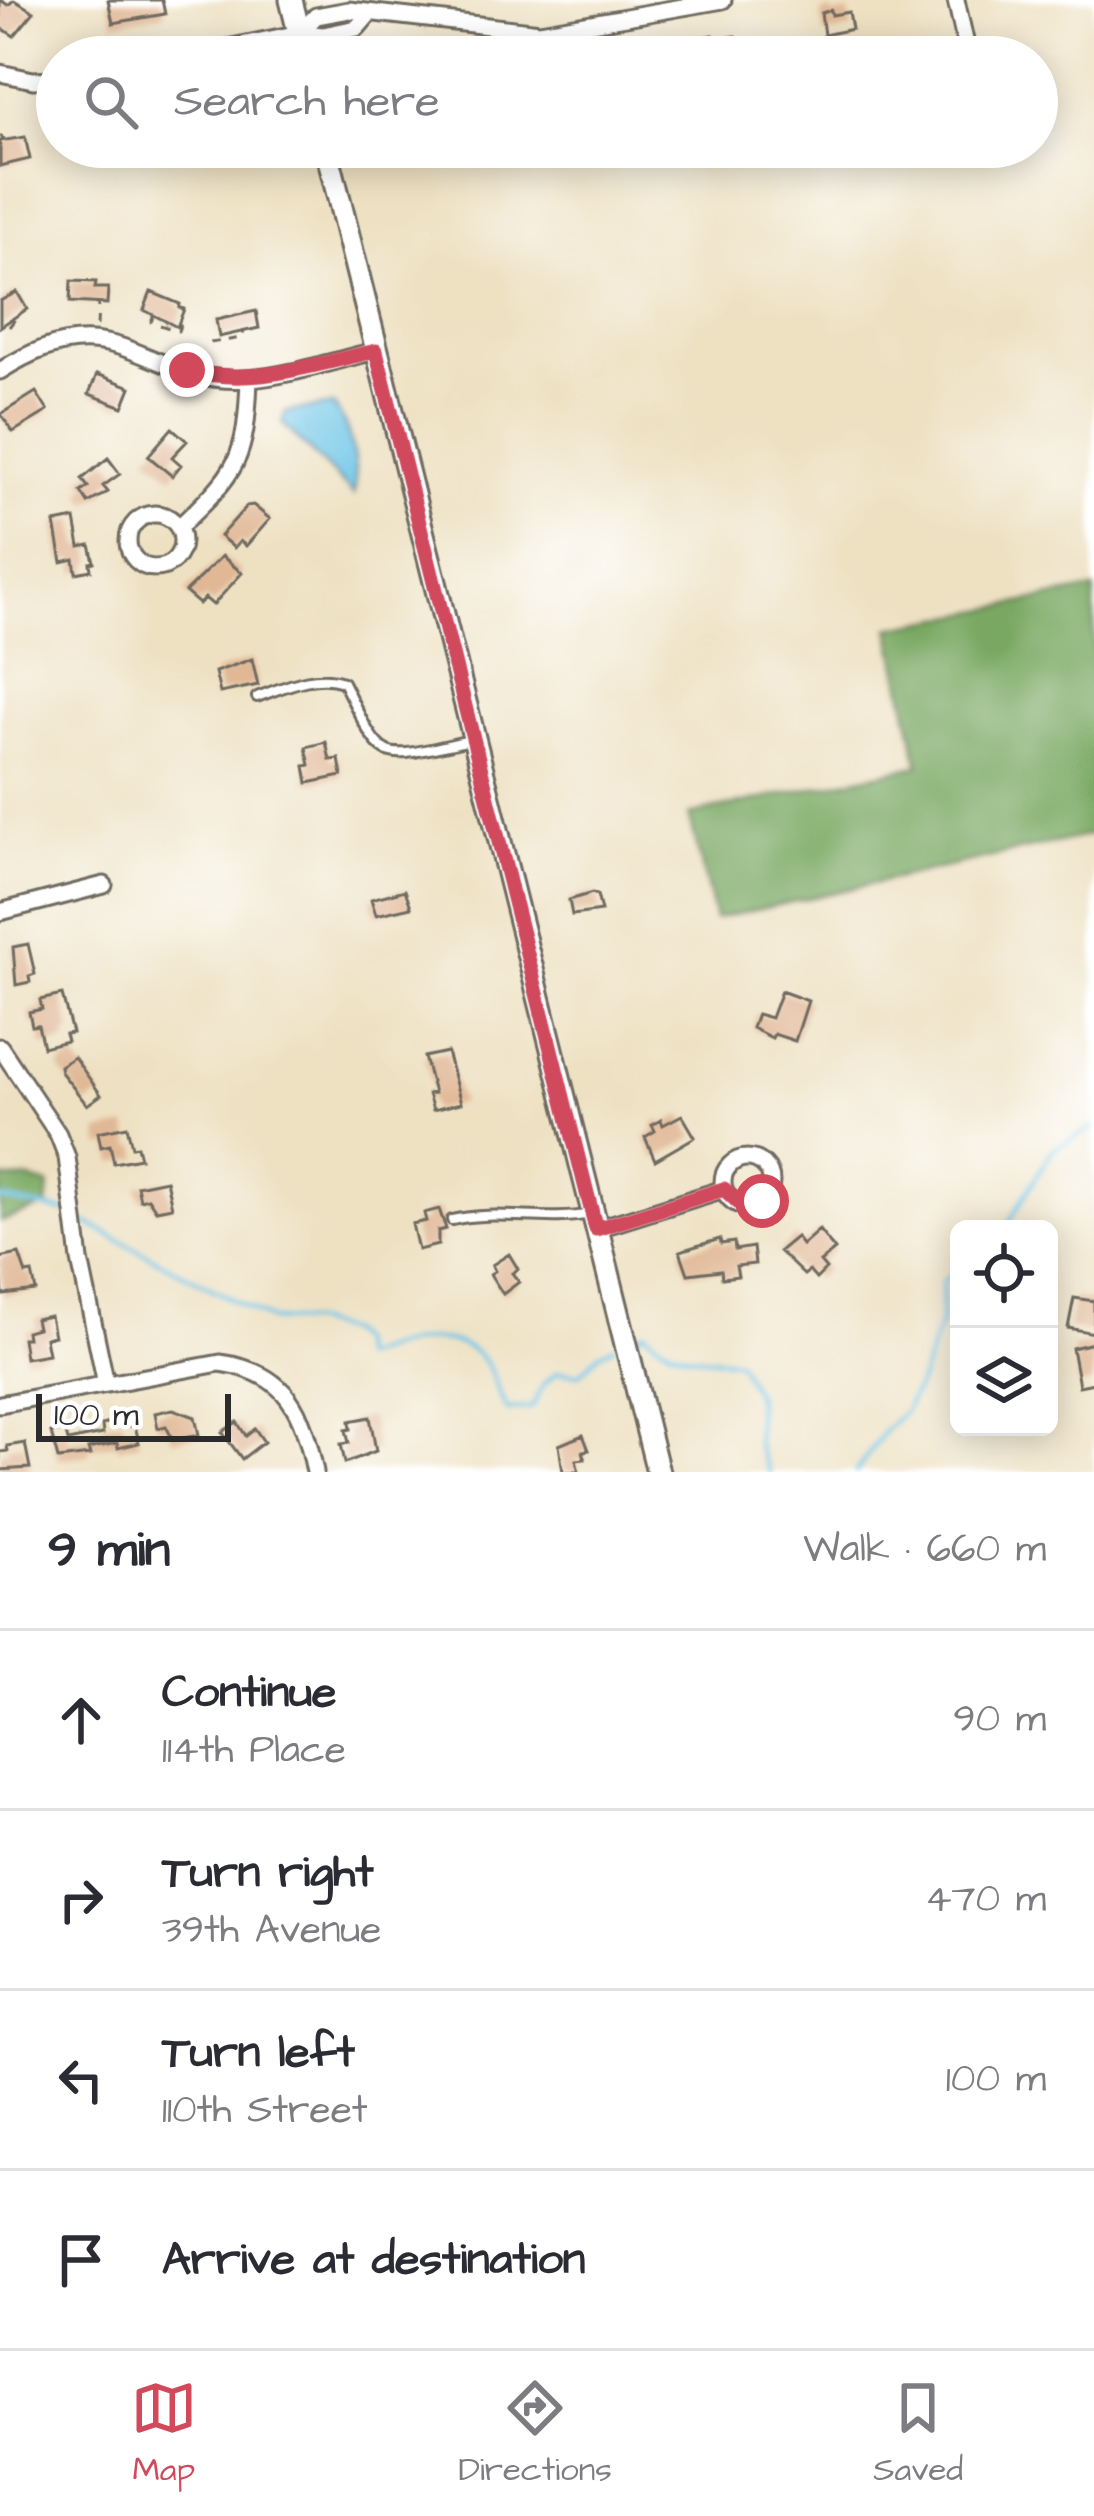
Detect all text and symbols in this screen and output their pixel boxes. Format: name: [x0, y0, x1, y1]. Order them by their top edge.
search box: [36, 36, 1058, 168]
icon: search: [78, 69, 144, 135]
text: Search here: [174, 71, 440, 133]
route end: [160, 343, 214, 397]
route start: [735, 1174, 789, 1228]
map controls: [950, 1220, 1058, 1436]
button: locate: [950, 1220, 1058, 1328]
button: layers: [950, 1328, 1058, 1436]
scale bar: [36, 1388, 231, 1441]
text: 100 m: [54, 1392, 139, 1438]
text: 9 min: [48, 1515, 170, 1586]
text: Walk · 660 m: [803, 1523, 1046, 1577]
text: Continue: [162, 1662, 336, 1724]
icon: ahead: [48, 1687, 114, 1753]
text: 90 m: [953, 1693, 1046, 1747]
text: 114th Place: [162, 1724, 346, 1778]
text: Turn right: [162, 1842, 374, 1904]
icon: right: [48, 1867, 114, 1933]
text: 470 m: [925, 1873, 1046, 1927]
text: 39th Avenue: [162, 1904, 381, 1958]
text: Turn left: [162, 2022, 355, 2084]
icon: left: [48, 2047, 114, 2113]
text: 100 m: [946, 2053, 1046, 2107]
text: 110th Street: [162, 2084, 368, 2138]
icon: arrive: [48, 2227, 114, 2293]
text: Arrive at destination: [162, 2229, 585, 2291]
tab: Map: [131, 2375, 197, 2493]
tab: Directions: [458, 2375, 612, 2493]
tab: Saved: [873, 2375, 963, 2493]

